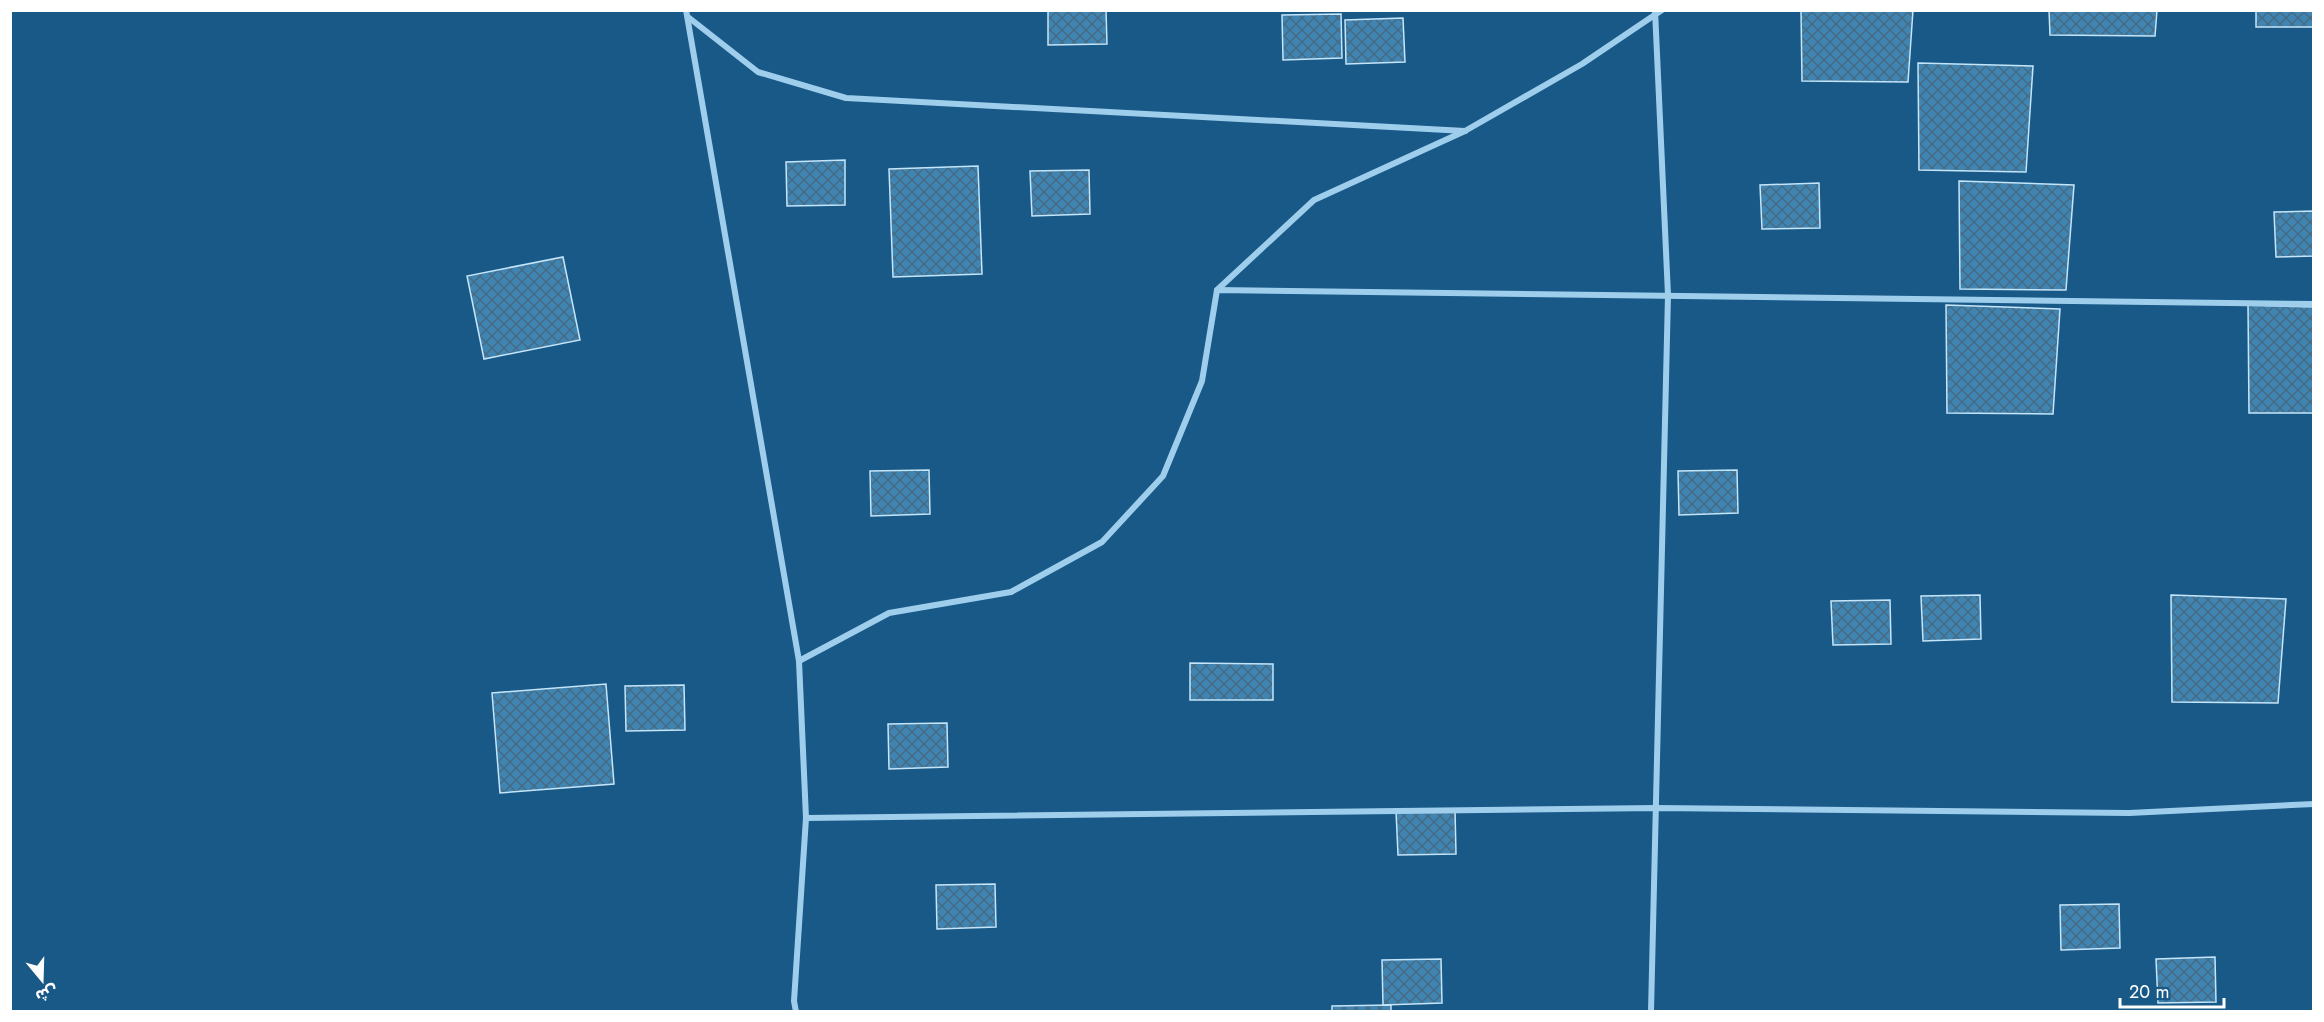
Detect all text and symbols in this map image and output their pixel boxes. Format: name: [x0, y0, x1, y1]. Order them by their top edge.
north arrow: [12, 950, 72, 1010]
scale bar: [2120, 971, 2224, 1009]
text: ش: [33, 979, 61, 1008]
text: 20 m: [2129, 979, 2169, 1005]

